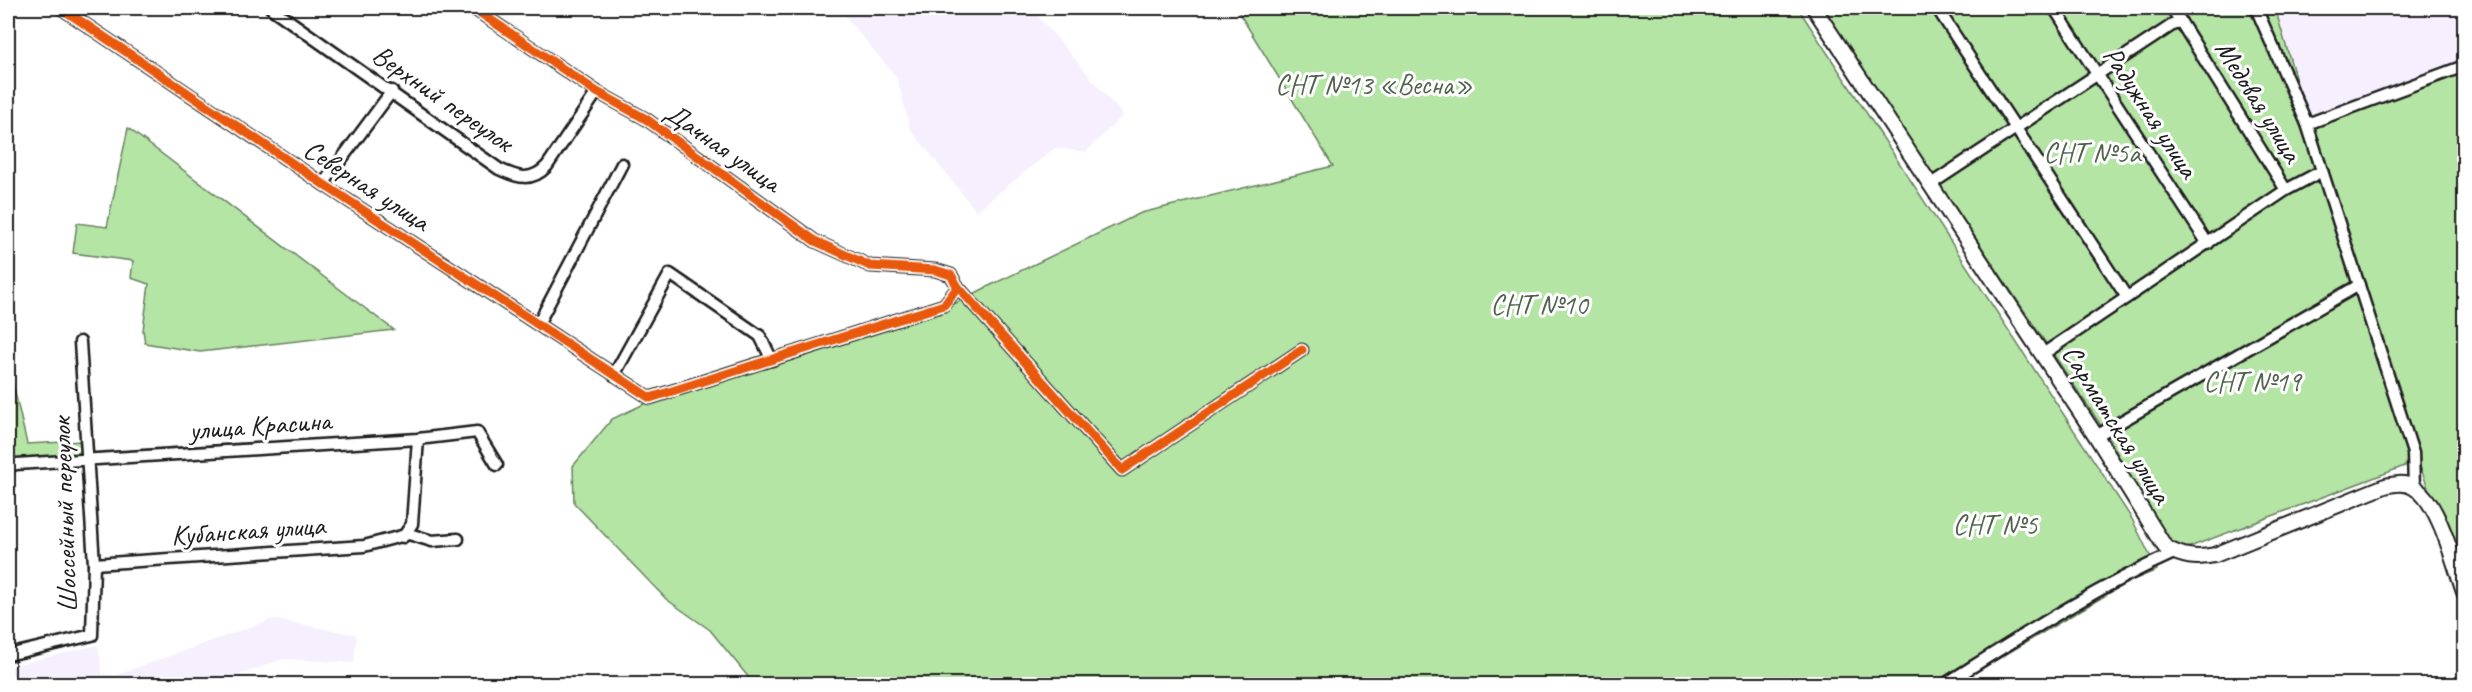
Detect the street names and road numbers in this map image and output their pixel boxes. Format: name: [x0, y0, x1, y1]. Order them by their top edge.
street label: Медовая улица: [2208, 33, 2311, 170]
street label: Верхний переулок: [366, 37, 522, 161]
street label: Радужная улица: [2095, 40, 2208, 186]
street label: Дачная улица: [658, 94, 790, 201]
street label: Северная улица: [297, 131, 438, 240]
street label: Сарматская улица: [2054, 338, 2181, 511]
street label: улица Красина: [186, 402, 335, 448]
street label: Шоссейный переулок: [43, 414, 85, 613]
street label: Кубанская улица: [170, 507, 328, 553]

